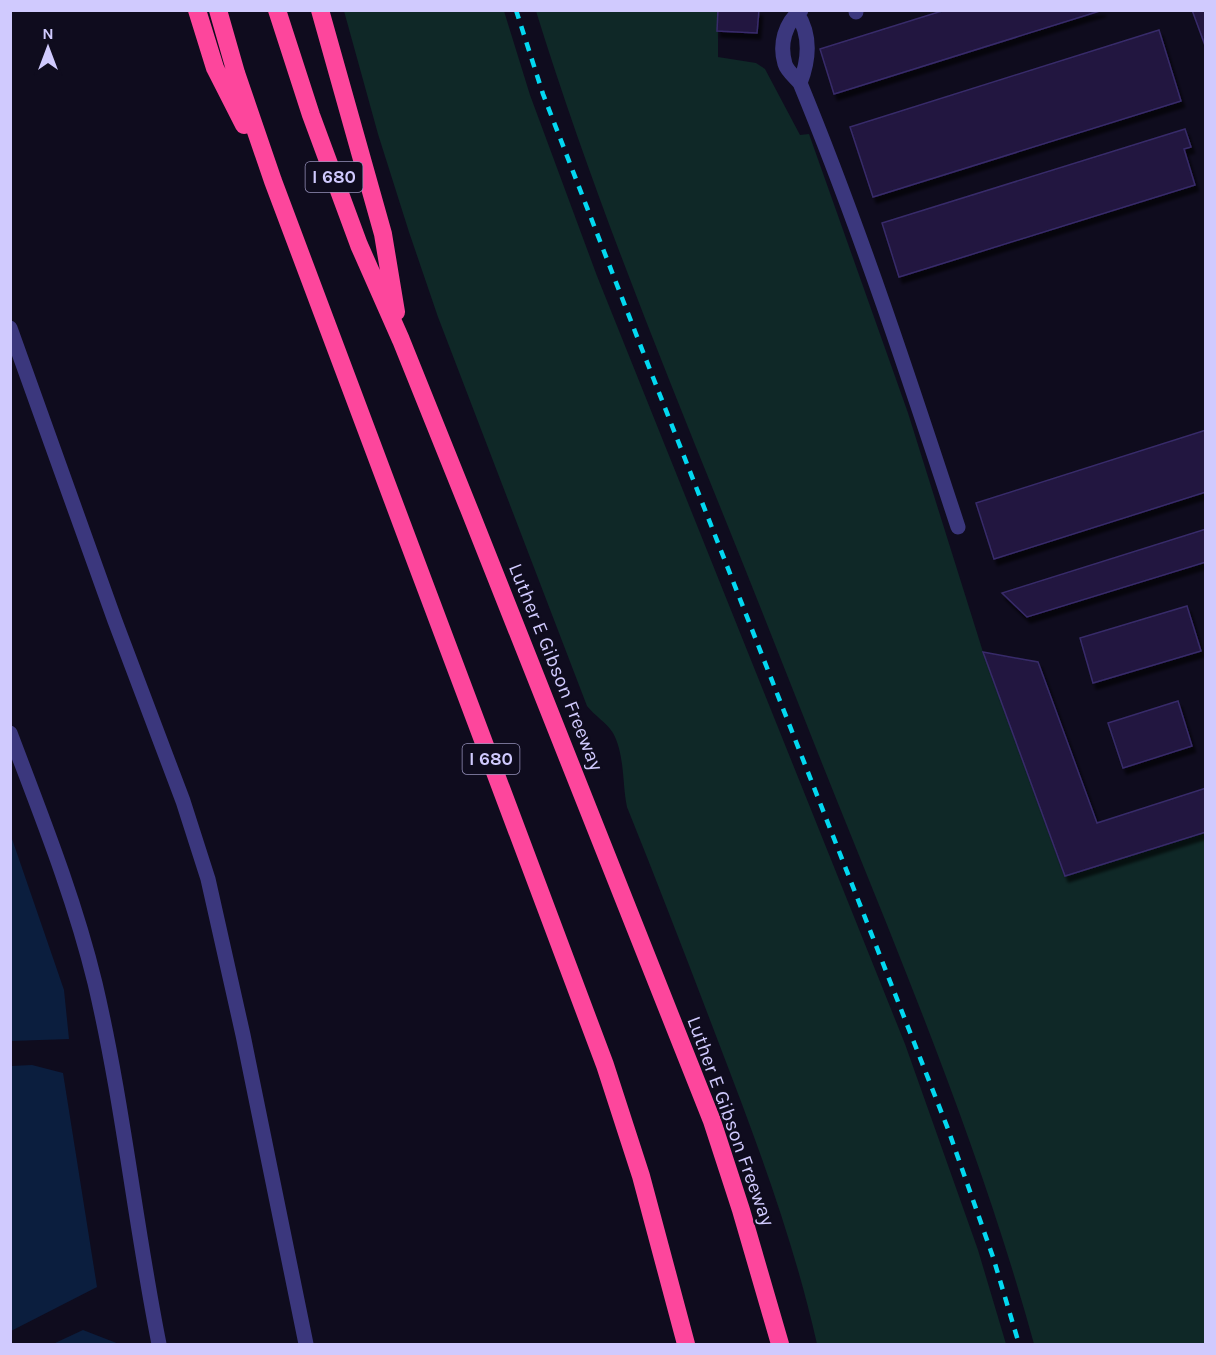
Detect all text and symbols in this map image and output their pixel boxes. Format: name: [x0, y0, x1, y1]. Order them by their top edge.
north arrow: [18, 18, 78, 78]
text: N: [42, 24, 54, 43]
road number: I 680: [306, 162, 362, 192]
street label: Luther E Gibson Freeway: [504, 560, 608, 774]
road number: I 680: [462, 744, 520, 774]
street label: Luther E Gibson Freeway: [682, 1013, 780, 1229]

